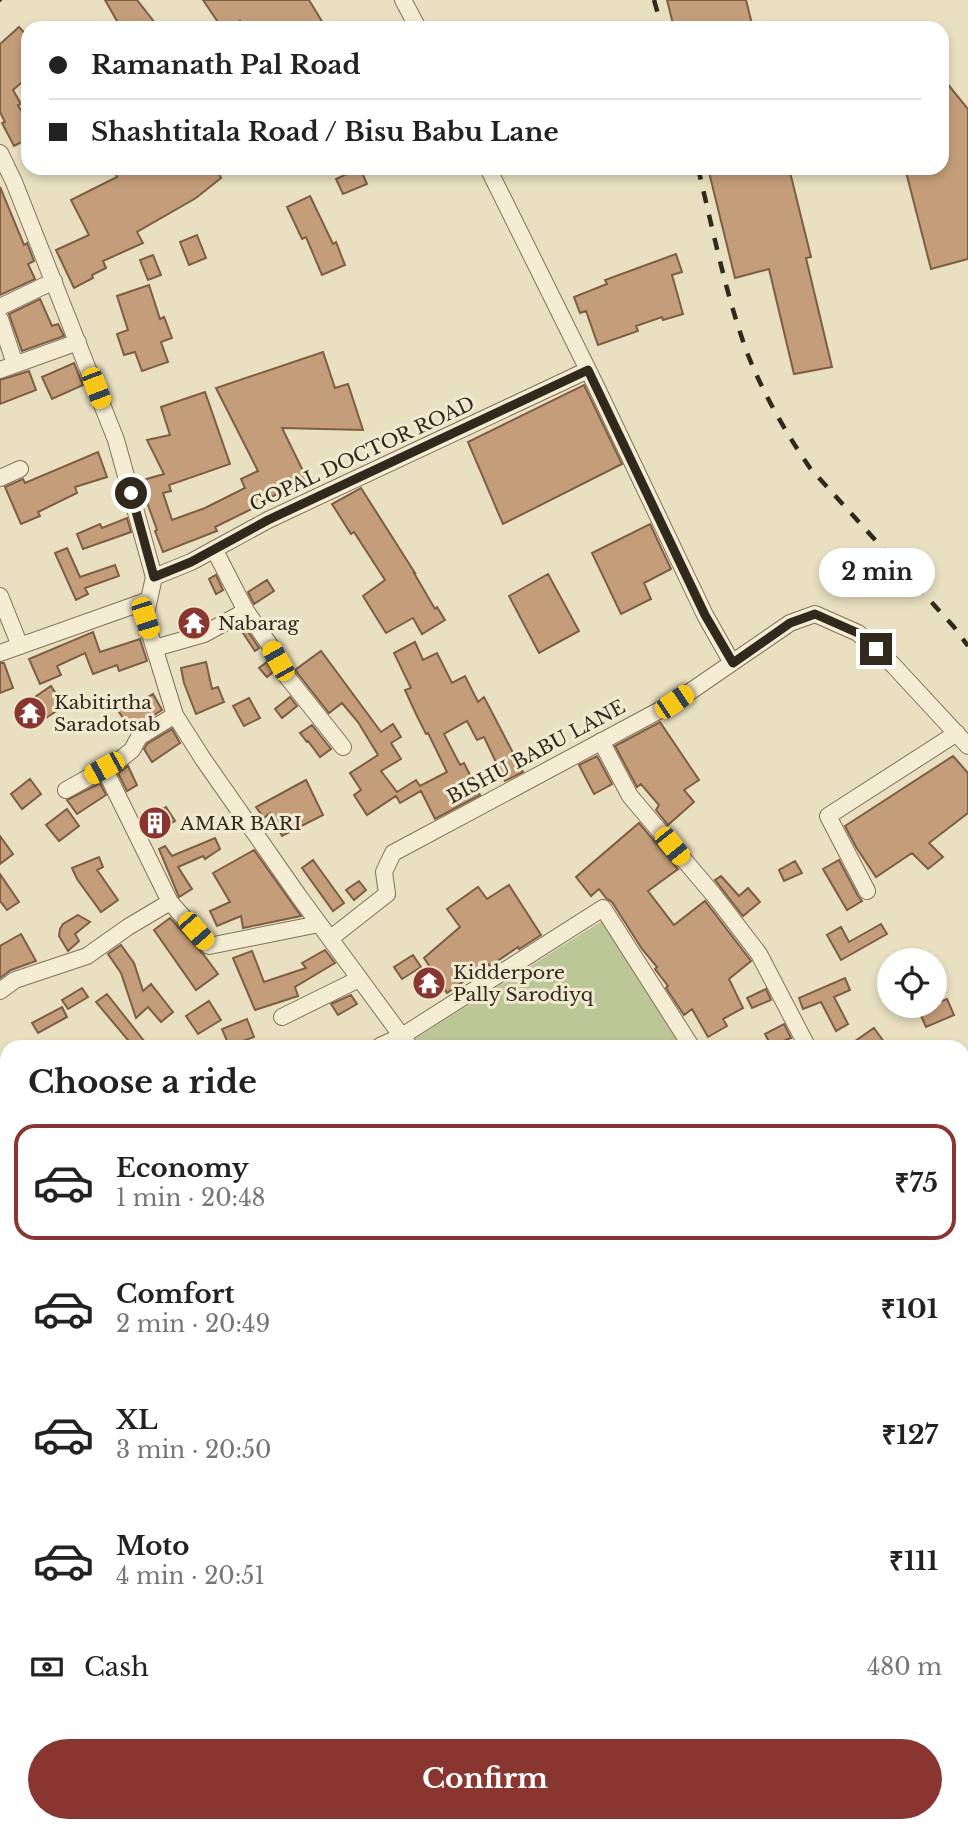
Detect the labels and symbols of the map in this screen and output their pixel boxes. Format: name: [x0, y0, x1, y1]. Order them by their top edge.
car: [79, 365, 114, 411]
street label: GOPAL DOCTOR ROAD: [246, 392, 478, 516]
route start: [115, 477, 147, 509]
callout: 2 min: [818, 548, 934, 596]
car: [129, 595, 162, 641]
temple icon: Nabarag: [175, 604, 213, 642]
place label: Nabarag: [218, 612, 300, 635]
route end: [860, 633, 892, 665]
car: [259, 638, 298, 684]
car: [651, 682, 698, 722]
place label: Kabitirtha Saradotsab: [54, 691, 160, 736]
temple icon: Kabitirtha Saradotsab: [11, 694, 49, 732]
street label: BISHU BABU LANE: [443, 695, 629, 809]
car: [81, 749, 128, 787]
building icon: AMAR BARI: [136, 804, 174, 842]
place label: AMAR BARI: [179, 812, 302, 835]
car: [651, 823, 694, 869]
car: [175, 908, 218, 954]
place label: Kidderpore Pally Sarodiyq: [453, 961, 594, 1006]
temple icon: Kidderpore Pally Sarodiyq: [410, 964, 448, 1002]

